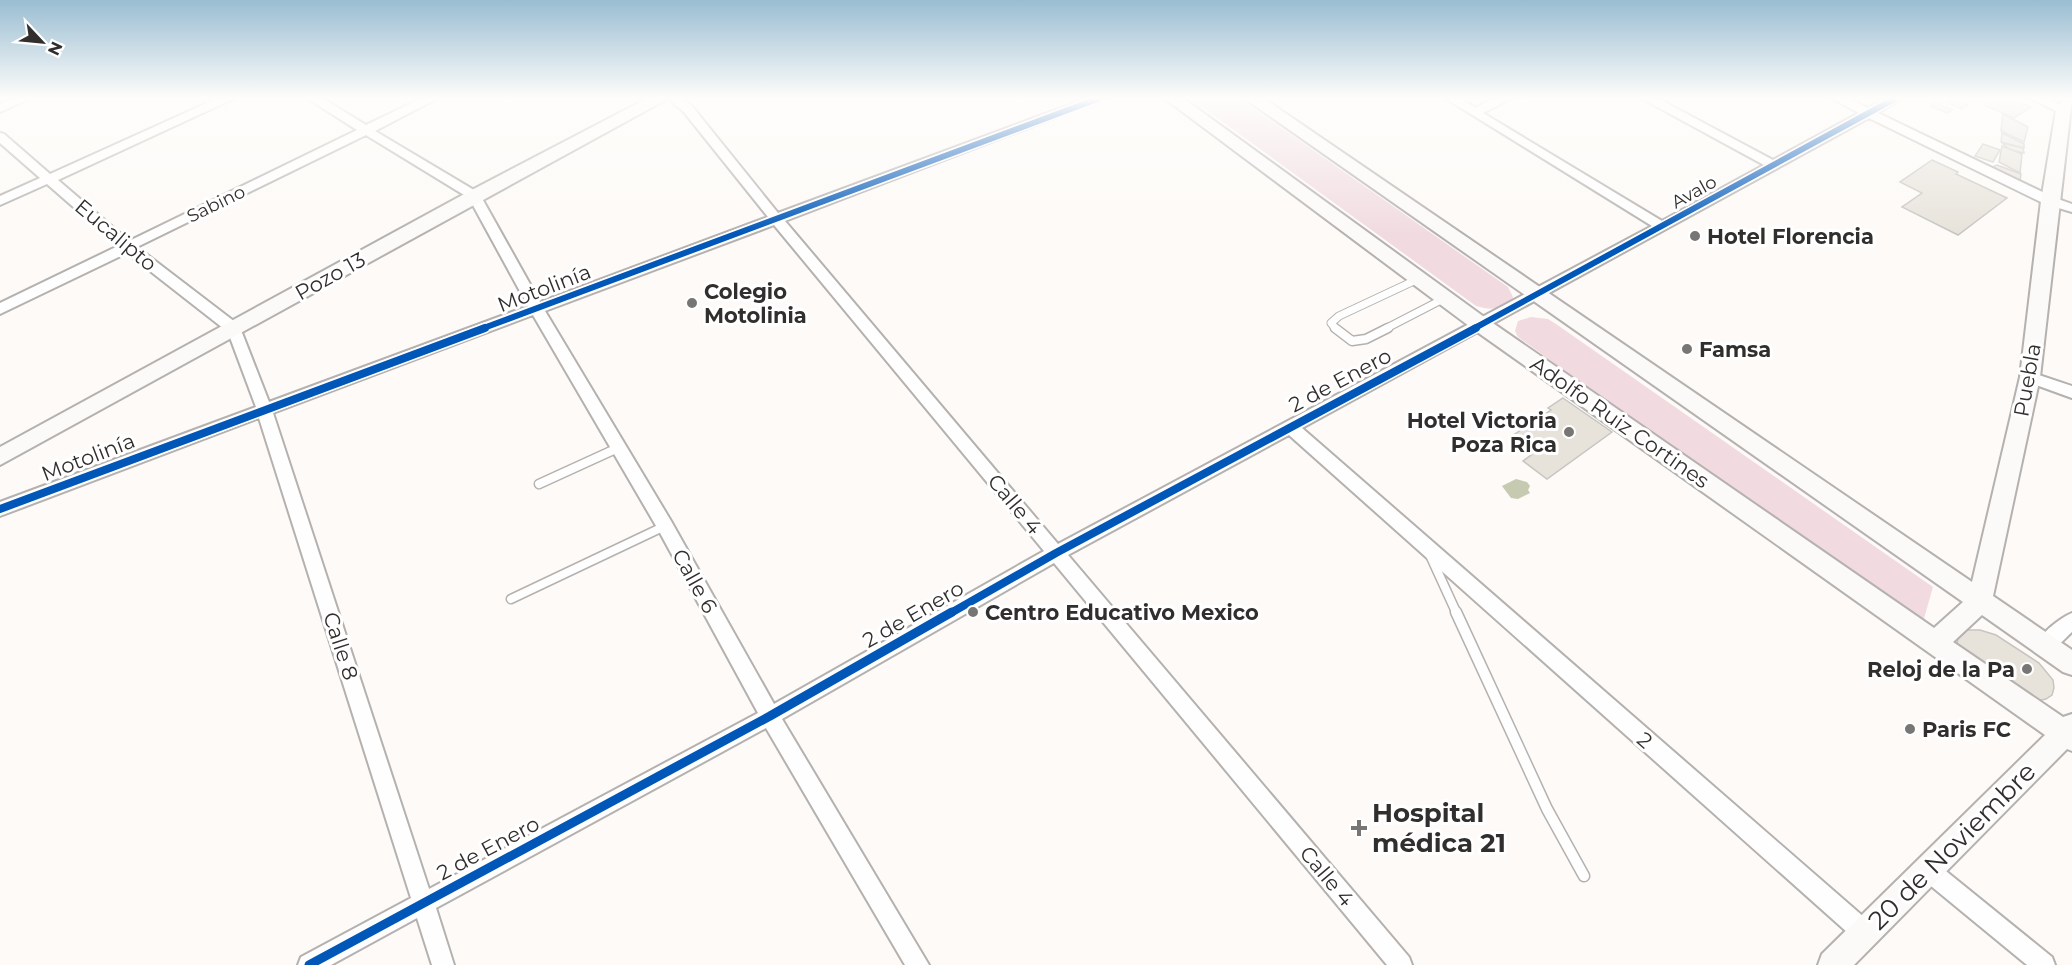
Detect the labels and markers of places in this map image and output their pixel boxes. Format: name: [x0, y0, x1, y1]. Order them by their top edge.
place label: Hotel Florencia: [1707, 224, 1874, 249]
marker: Hotel Florencia: [1688, 229, 1702, 243]
place label: Colegio Motolinia: [704, 279, 807, 328]
marker: Colegio Motolinia: [685, 296, 699, 310]
place label: Famsa: [1699, 337, 1771, 362]
marker: Famsa: [1680, 342, 1694, 356]
place label: Hotel Victoria Poza Rica: [1407, 408, 1557, 457]
marker: Hotel Victoria Poza Rica: [1562, 425, 1576, 439]
place label: Centro Educativo Mexico: [985, 600, 1259, 625]
marker: Centro Educativo Mexico: [966, 605, 980, 619]
place label: Reloj de la Pa: [1867, 657, 2015, 682]
marker: Reloj de la Pa: [2020, 662, 2034, 676]
place label: Paris FC: [1922, 717, 2011, 742]
marker: Paris FC: [1903, 722, 1917, 736]
place label: Hospital médica 21: [1372, 797, 1506, 859]
marker: Hospital médica 21: [1350, 819, 1368, 837]

